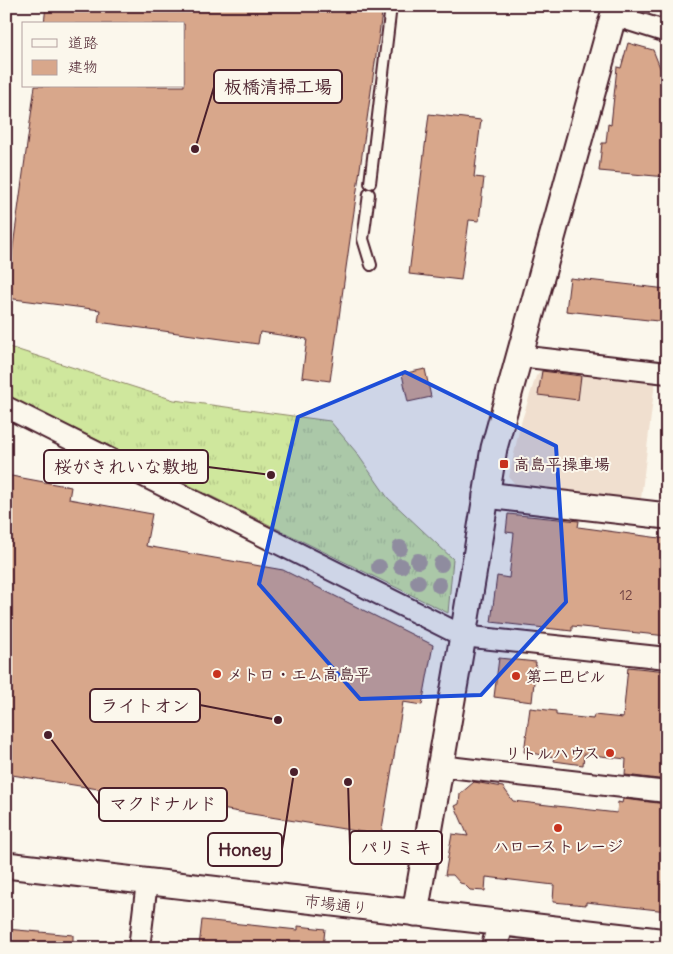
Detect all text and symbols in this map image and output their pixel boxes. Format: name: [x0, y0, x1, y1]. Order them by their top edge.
legend: [22, 22, 185, 88]
text: 道路: [68, 33, 98, 52]
text: 建物: [68, 57, 98, 76]
callout: 板橋清掃工場: [214, 70, 342, 103]
text: 板橋清掃工場: [224, 75, 332, 98]
callout: 桜がきれいな敷地: [44, 450, 208, 483]
place label: 高島平操車場: [514, 454, 610, 474]
text: 桜がきれいな敷地: [54, 455, 198, 478]
marker: 高島平操車場: [498, 458, 510, 470]
house number: 12: [619, 586, 633, 604]
place label: メトロ・エム高島平: [227, 664, 371, 684]
place label: 第二巴ビル: [526, 666, 606, 686]
marker: メトロ・エム高島平: [211, 668, 223, 680]
marker: 第二巴ビル: [510, 670, 522, 682]
callout: ライトオン: [90, 689, 200, 722]
text: ライトオン: [100, 694, 190, 717]
place label: リトルハウス: [505, 743, 600, 763]
marker: リトルハウス: [604, 747, 616, 759]
callout: マクドナルド: [99, 788, 227, 821]
text: マクドナルド: [109, 792, 217, 815]
marker: ハローストレージ: [552, 822, 564, 834]
callout: パリミキ: [350, 831, 442, 864]
callout: Honey: [208, 833, 282, 866]
text: パリミキ: [360, 836, 432, 859]
place label: ハローストレージ: [493, 836, 623, 856]
text: Honey: [218, 838, 272, 861]
street label: 市場通り: [303, 890, 369, 918]

